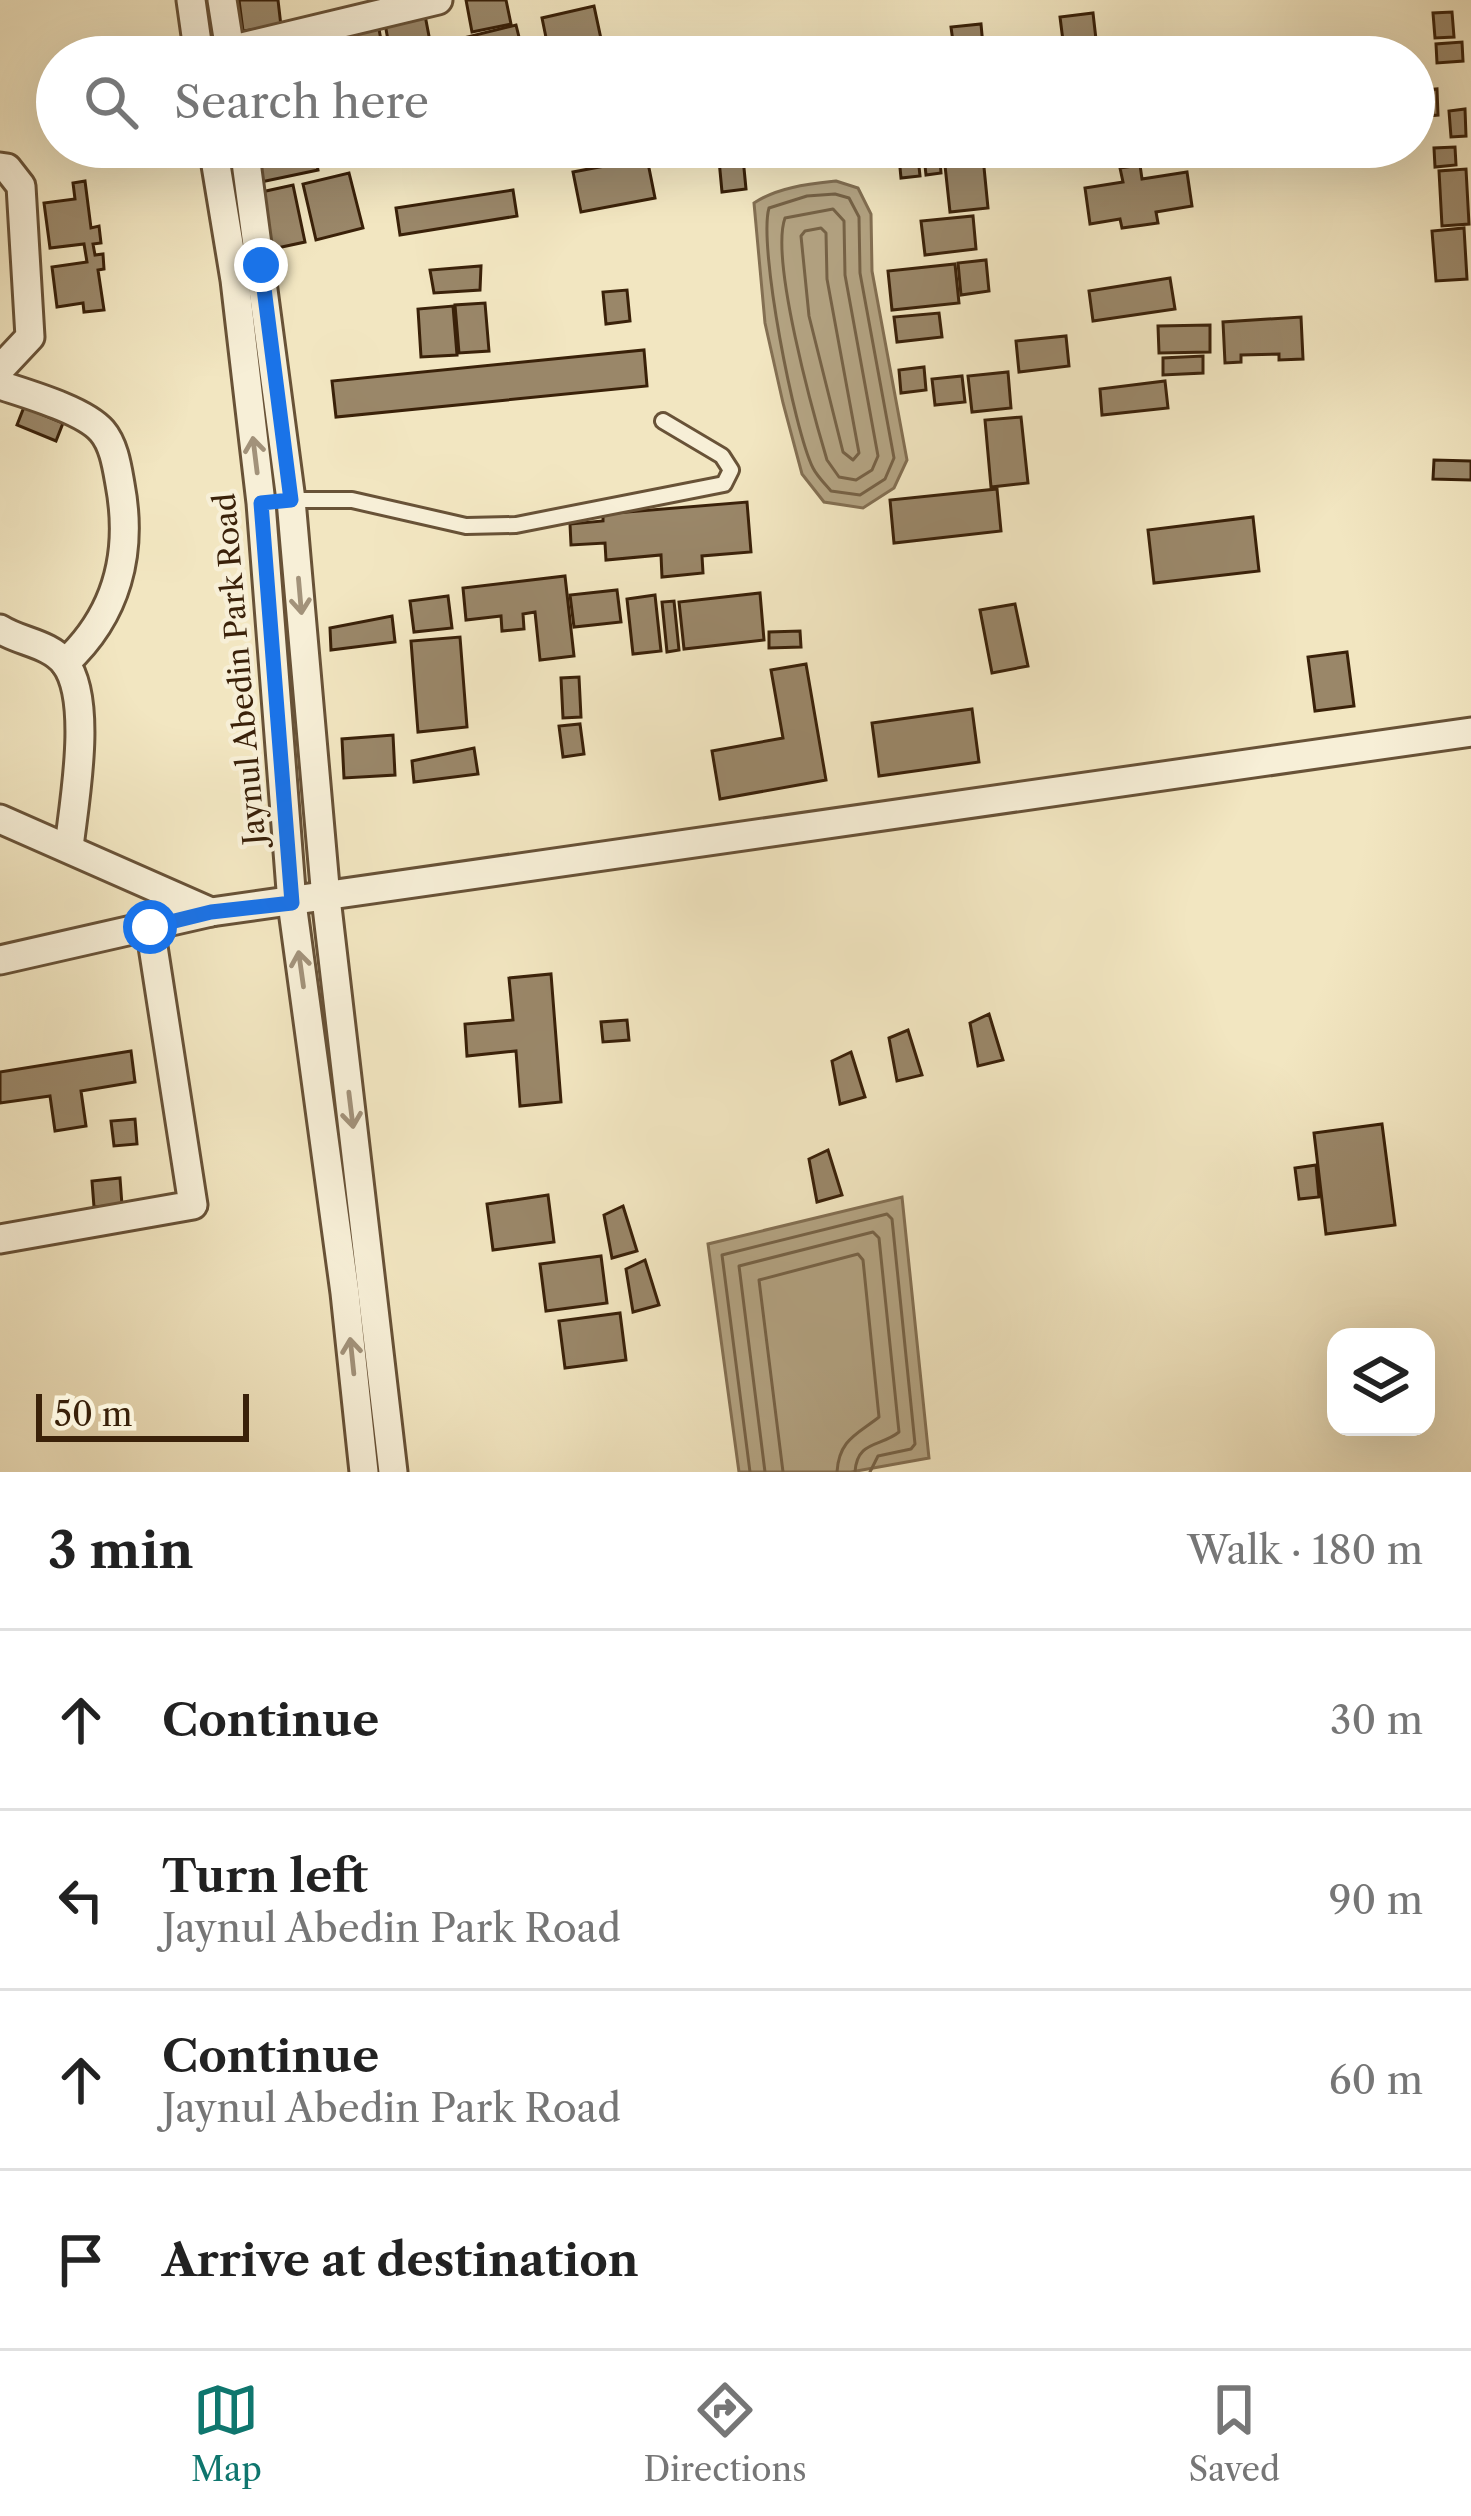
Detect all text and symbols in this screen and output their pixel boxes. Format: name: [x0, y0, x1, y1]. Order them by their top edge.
search box: [36, 36, 1435, 168]
icon: search: [78, 69, 144, 135]
text: Search here: [174, 74, 429, 130]
route end: [234, 238, 288, 292]
one-way arrow: [244, 436, 266, 475]
street label: Jaynul Abedin Park Road: [206, 492, 274, 850]
one-way arrow: [288, 576, 311, 615]
route start: [123, 900, 177, 954]
one-way arrow: [290, 950, 312, 989]
one-way arrow: [340, 1090, 362, 1129]
map controls: [1327, 1328, 1435, 1436]
button: layers: [1327, 1328, 1435, 1436]
one-way arrow: [340, 1337, 362, 1376]
scale bar: [36, 1388, 249, 1441]
text: 50 m: [54, 1394, 132, 1435]
text: 3 min: [48, 1519, 194, 1581]
text: Walk · 180 m: [1187, 1526, 1423, 1574]
icon: ahead: [48, 1687, 114, 1753]
text: Continue: [162, 1692, 379, 1748]
text: 30 m: [1330, 1696, 1423, 1744]
text: Turn left: [162, 1848, 368, 1904]
icon: left: [48, 1867, 114, 1933]
text: 90 m: [1329, 1876, 1423, 1924]
text: Jaynul Abedin Park Road: [162, 1904, 621, 1952]
text: Continue: [162, 2028, 379, 2084]
icon: ahead: [48, 2047, 114, 2113]
text: 60 m: [1329, 2056, 1423, 2104]
text: Jaynul Abedin Park Road: [162, 2084, 621, 2132]
icon: arrive: [48, 2227, 114, 2293]
text: Arrive at destination: [162, 2232, 639, 2288]
tab: Map: [191, 2377, 262, 2490]
tab: Directions: [644, 2377, 807, 2490]
tab: Saved: [1188, 2377, 1280, 2490]

